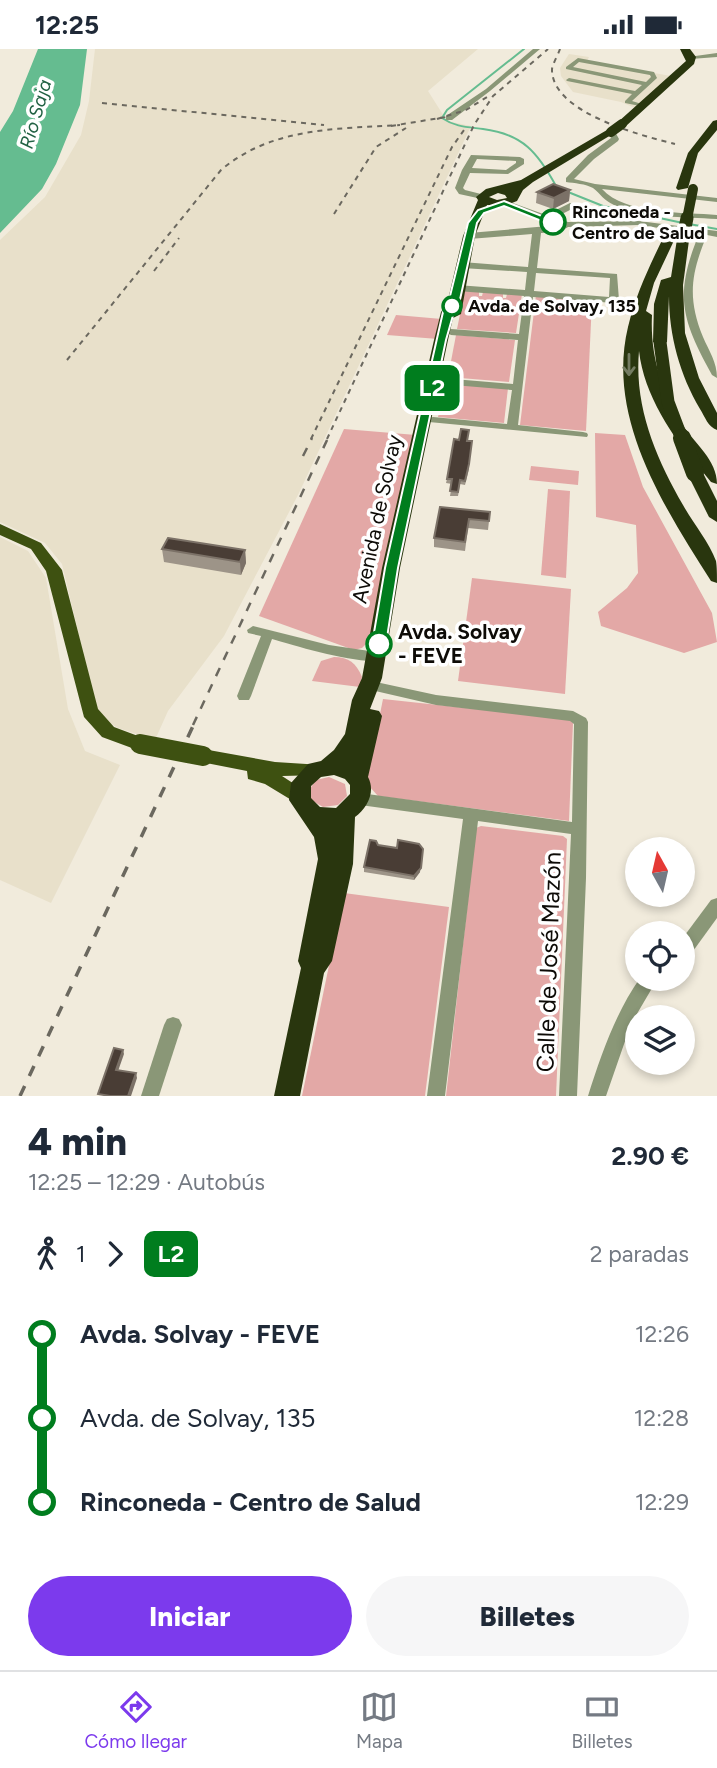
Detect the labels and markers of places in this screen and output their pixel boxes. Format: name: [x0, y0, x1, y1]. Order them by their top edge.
place label: Rinconeda - Centro de Salud: [572, 201, 705, 244]
marker: Rinconeda - Centro de Salud: [540, 209, 566, 235]
place label: Avda. de Solvay, 135: [468, 295, 636, 317]
marker: Avda. de Solvay, 135: [442, 296, 462, 316]
place label: Avda. Solvay - FEVE: [398, 619, 523, 668]
marker: Avda. Solvay - FEVE: [366, 631, 392, 657]

